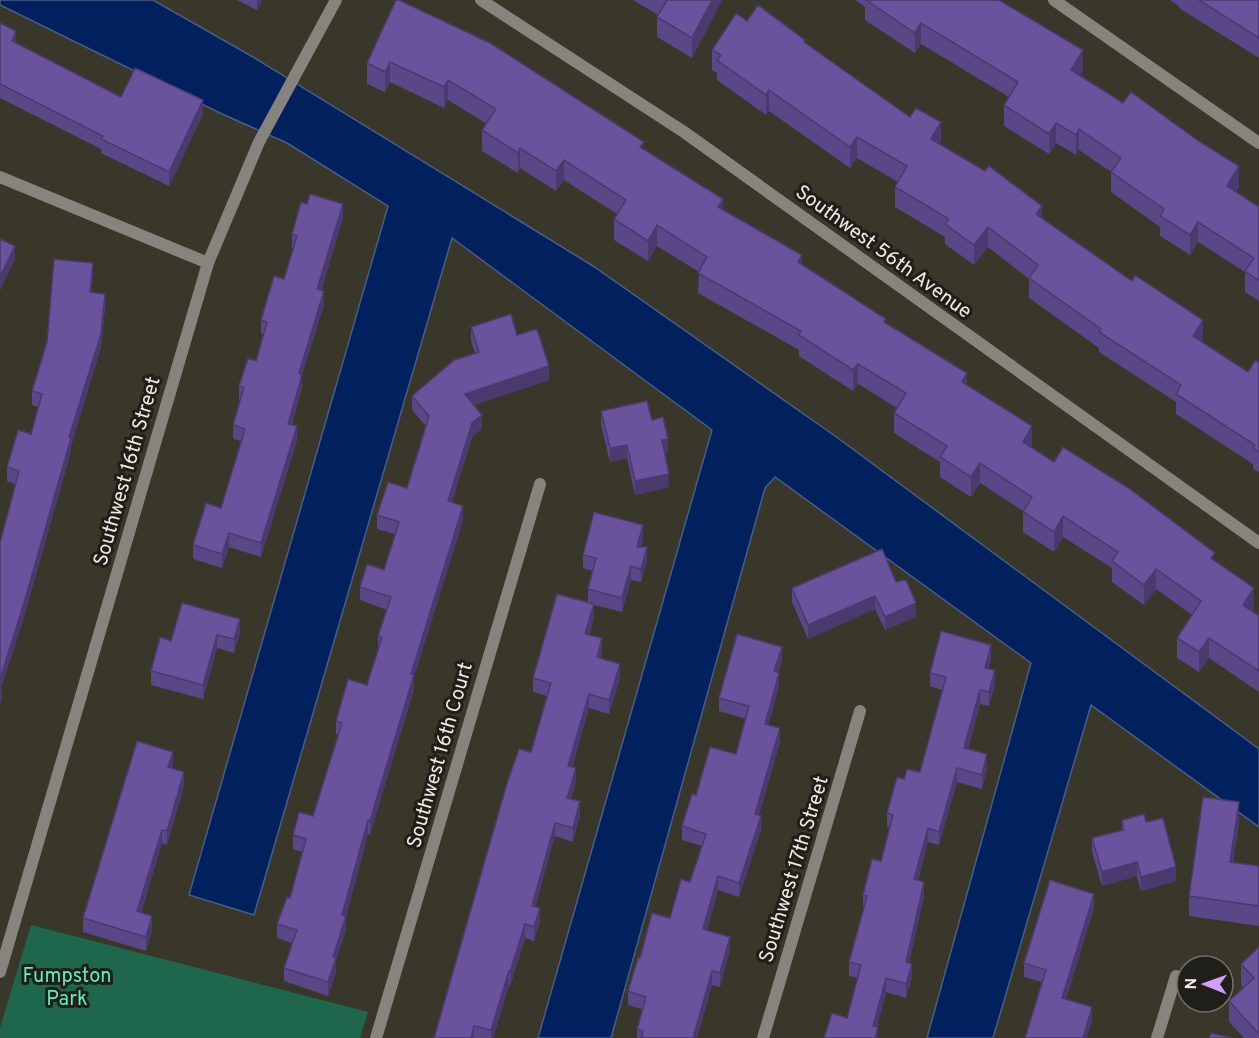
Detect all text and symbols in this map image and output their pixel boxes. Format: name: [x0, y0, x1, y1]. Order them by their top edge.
street label: Southwest 56th Avenue: [789, 180, 976, 325]
street label: Southwest 16th Street: [88, 374, 167, 569]
street label: Southwest 16th Court: [402, 660, 480, 851]
street label: Southwest 17th Street: [754, 773, 836, 966]
north arrow: [1175, 954, 1235, 1014]
park label: Fumpston Park: [22, 964, 112, 1013]
text: N: [1182, 978, 1202, 990]

